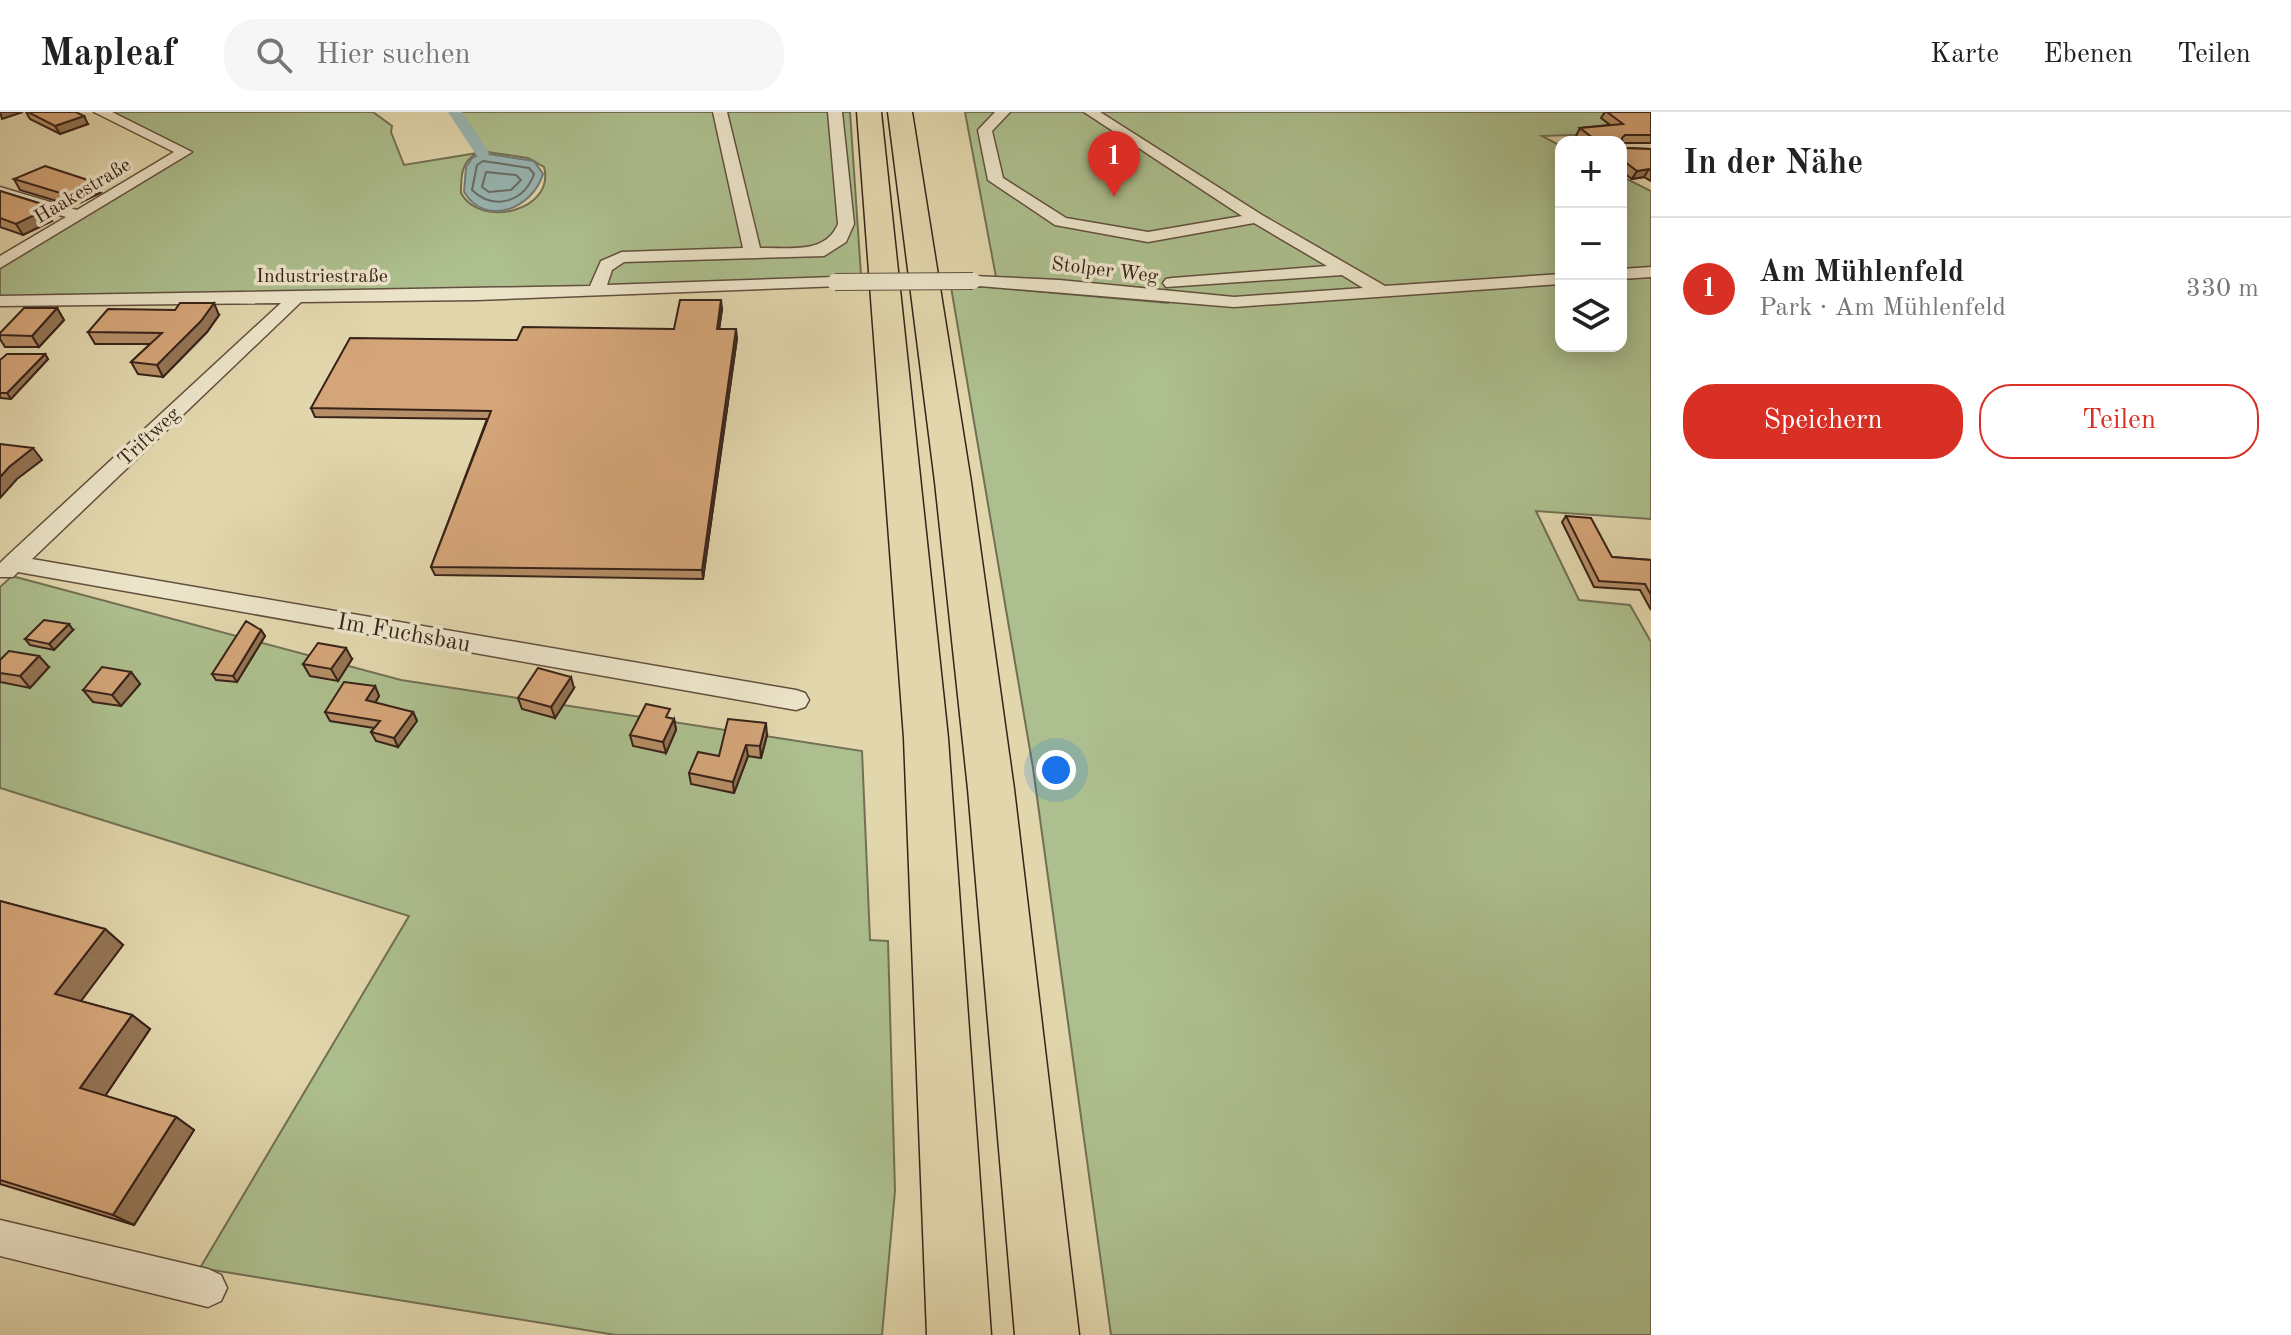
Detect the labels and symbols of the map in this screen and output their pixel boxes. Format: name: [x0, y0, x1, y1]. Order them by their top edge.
pin: 1: [1088, 131, 1140, 197]
street label: Haakestraße: [31, 155, 135, 228]
street label: Stolper Weg: [1050, 255, 1160, 287]
street label: Industriestraße: [256, 267, 388, 287]
street label: Triftweg: [115, 404, 184, 471]
street label: Im Fuchsbau: [335, 610, 472, 658]
your location: [1036, 750, 1076, 790]

